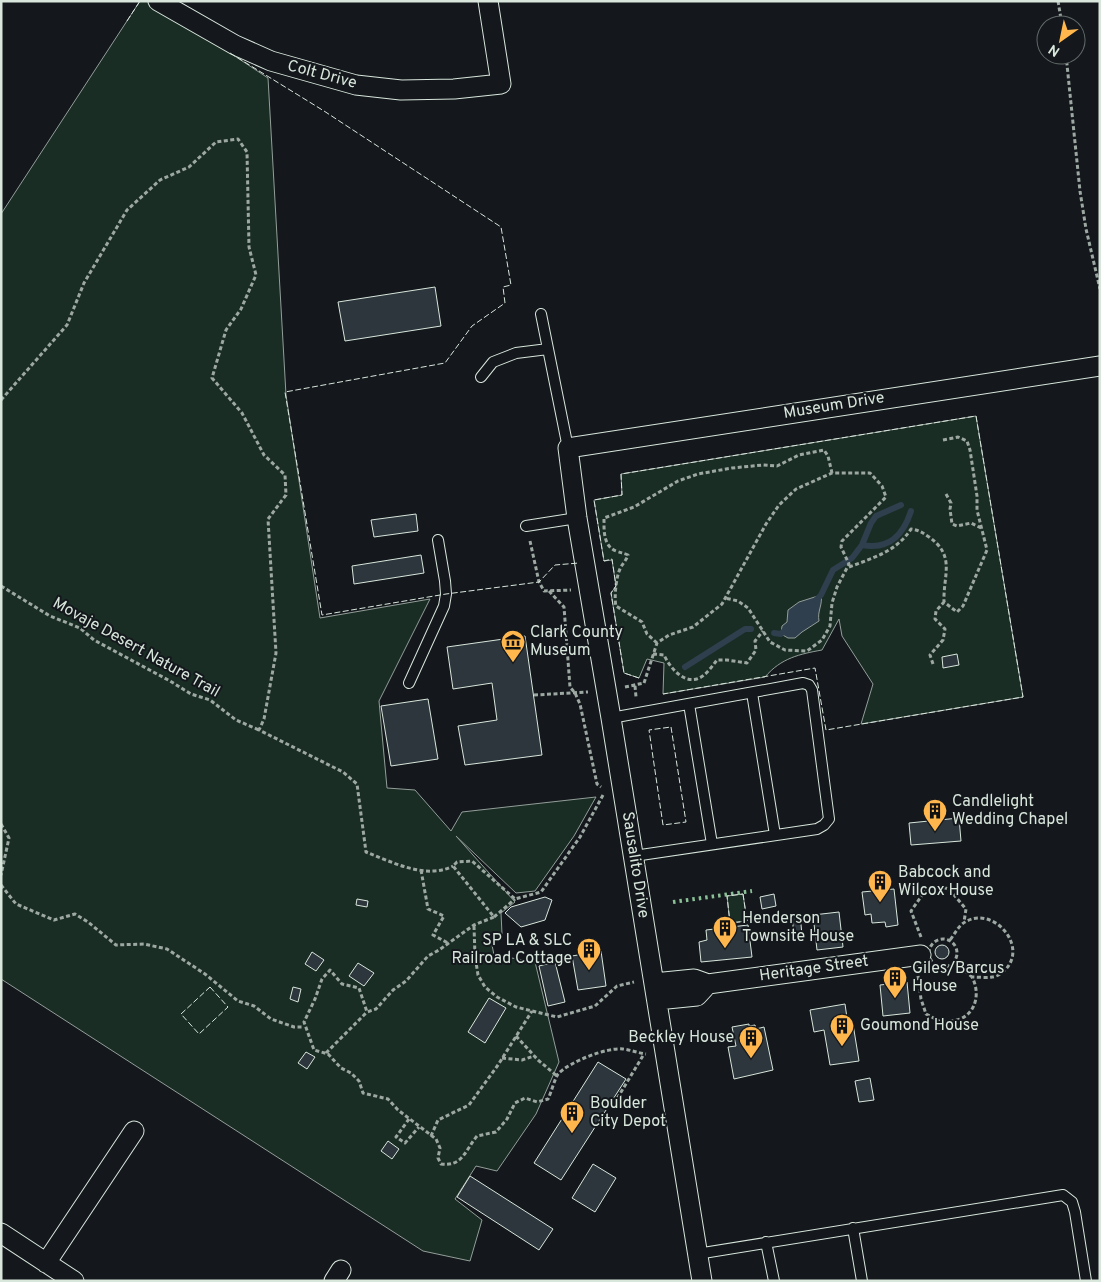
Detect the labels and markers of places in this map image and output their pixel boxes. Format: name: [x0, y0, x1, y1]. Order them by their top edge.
place label: Clark County Museum: [530, 623, 623, 661]
museum icon: Clark County Museum: [500, 629, 526, 663]
place label: Candlelight Wedding Chapel: [952, 792, 1068, 830]
building icon: Candlelight Wedding Chapel: [922, 798, 948, 832]
place label: Babcock and Wilcox House: [898, 863, 994, 901]
building icon: Babcock and Wilcox House: [867, 869, 893, 903]
place label: Henderson Townsite House: [742, 909, 854, 947]
building icon: Henderson Townsite House: [712, 915, 738, 949]
place label: SP LA & SLC Railroad Cottage: [451, 931, 572, 969]
building icon: SP LA & SLC Railroad Cottage: [576, 937, 602, 971]
place label: Giles/Barcus House: [912, 959, 1004, 997]
building icon: Giles/Barcus House: [882, 965, 908, 999]
building icon: Goumond House: [829, 1013, 855, 1047]
place label: Goumond House: [860, 1016, 979, 1036]
building icon: Beckley House: [738, 1025, 764, 1059]
place label: Beckley House: [628, 1028, 734, 1048]
place label: Boulder City Depot: [590, 1094, 666, 1132]
building icon: Boulder City Depot: [559, 1100, 585, 1134]

